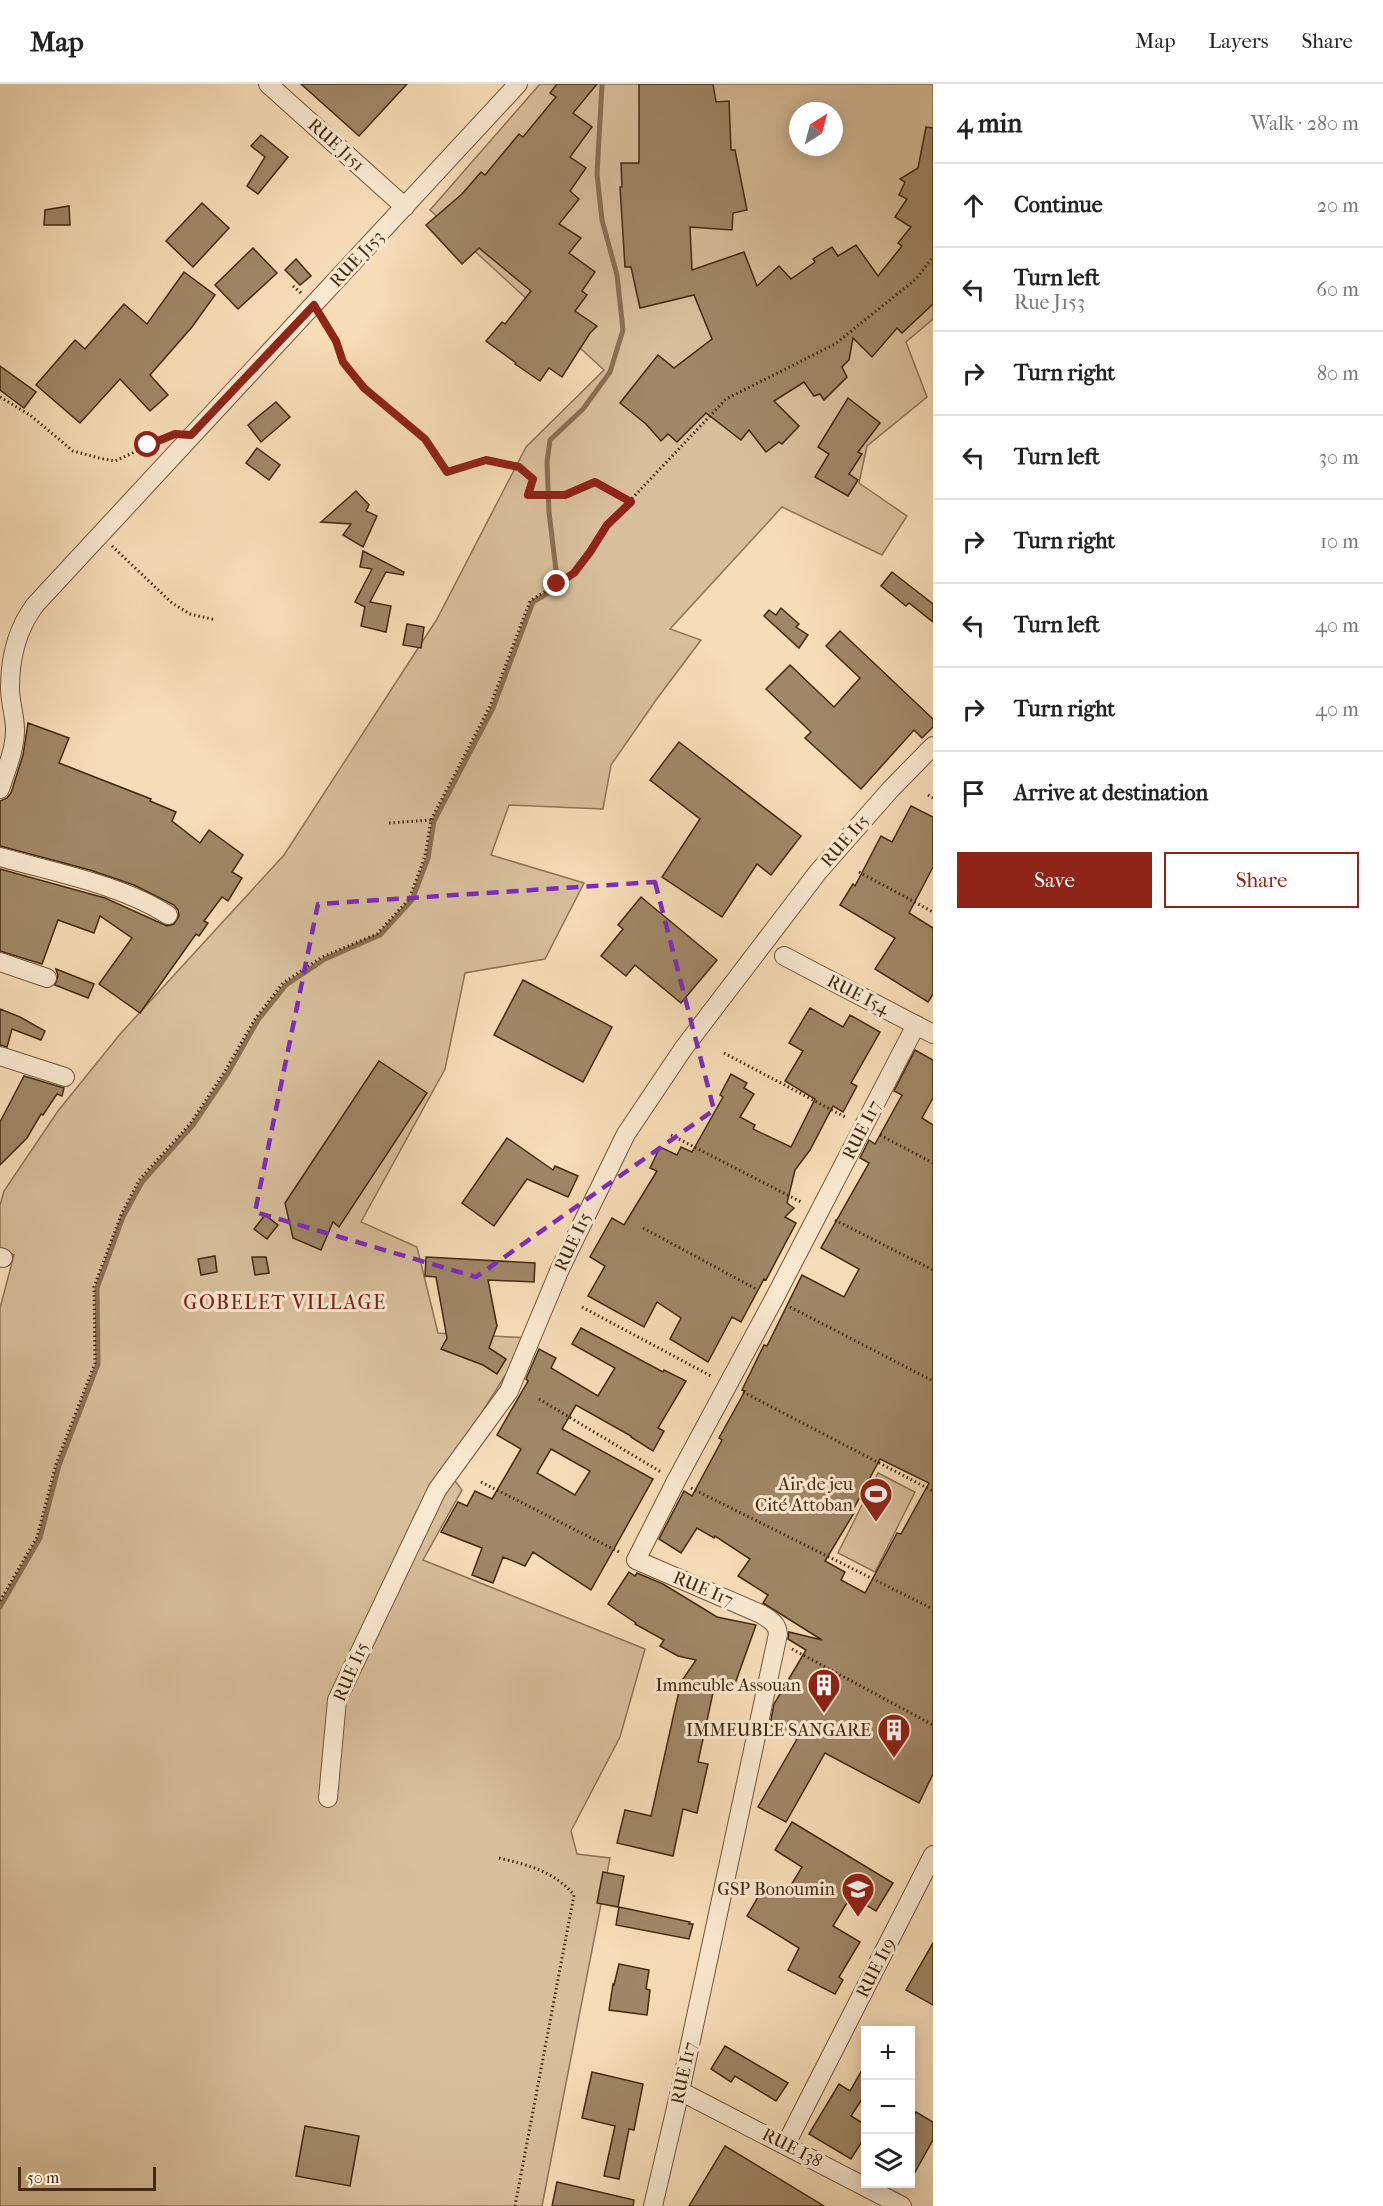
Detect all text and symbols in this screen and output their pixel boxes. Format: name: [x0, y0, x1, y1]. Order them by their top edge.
text: Map: [30, 25, 84, 58]
text: Map: [1135, 29, 1176, 53]
text: Layers: [1209, 29, 1268, 53]
text: Share: [1301, 29, 1353, 53]
north arrow: [789, 102, 843, 156]
text: 4 min: [957, 108, 1022, 139]
text: Walk · 280 m: [1251, 112, 1359, 135]
street label: RUE J151: [303, 114, 369, 176]
icon: ahead: [957, 189, 990, 222]
text: Continue: [1014, 192, 1103, 218]
text: 20 m: [1317, 194, 1359, 217]
street label: RUE J153: [326, 226, 388, 292]
text: Turn left: [1014, 265, 1100, 291]
icon: left: [957, 273, 990, 306]
text: 60 m: [1316, 278, 1359, 301]
text: Rue J153: [1014, 291, 1085, 314]
icon: right: [957, 357, 990, 390]
text: Turn right: [1014, 360, 1115, 386]
text: 80 m: [1317, 362, 1359, 385]
route start: [134, 431, 160, 457]
icon: left: [957, 441, 990, 474]
text: Turn left: [1014, 444, 1100, 470]
text: 30 m: [1319, 446, 1359, 469]
icon: right: [957, 525, 990, 558]
text: Turn right: [1014, 528, 1115, 554]
text: 10 m: [1320, 530, 1359, 553]
route end: [543, 570, 569, 596]
icon: left: [957, 609, 990, 642]
text: Turn left: [1014, 612, 1100, 638]
text: 40 m: [1315, 614, 1359, 637]
icon: right: [957, 693, 990, 726]
text: Turn right: [1014, 696, 1115, 722]
text: 40 m: [1315, 698, 1359, 721]
icon: arrive: [957, 777, 990, 810]
text: Arrive at destination: [1014, 780, 1208, 806]
street label: RUE I15: [817, 810, 874, 871]
button: Save: [957, 852, 1152, 908]
button: Share: [1164, 852, 1359, 908]
street label: RUE I54: [824, 971, 893, 1020]
street label: RUE I17: [838, 1097, 886, 1163]
street label: RUE I15: [550, 1209, 596, 1275]
district label: GOBELET VILLAGE: [183, 1291, 387, 1314]
place label: Air de jeu Cité Attoban: [755, 1474, 854, 1516]
sports icon: Air de jeu Cité Attoban: [858, 1476, 894, 1523]
street label: RUE I17: [670, 1567, 737, 1611]
street label: RUE I15: [329, 1639, 373, 1705]
building icon: Immeuble Assouan: [806, 1667, 842, 1714]
place label: Immeuble Assouan: [655, 1675, 802, 1696]
building icon: IMMEUBLE SANGARE: [876, 1712, 912, 1759]
place label: IMMEUBLE SANGARE: [686, 1720, 871, 1741]
school or university icon: GSP Bonoumin: [840, 1871, 876, 1918]
place label: GSP Bonoumin: [717, 1879, 836, 1900]
street label: RUE I19: [852, 1935, 900, 2001]
map controls: [861, 2026, 915, 2188]
button: +: [861, 2026, 915, 2080]
street label: RUE I17: [667, 2040, 701, 2106]
button: −: [861, 2080, 915, 2134]
street label: RUE I38: [758, 2124, 826, 2172]
button: layers: [861, 2134, 915, 2188]
scale bar: [18, 2164, 156, 2192]
text: 50 m: [27, 2168, 59, 2187]

